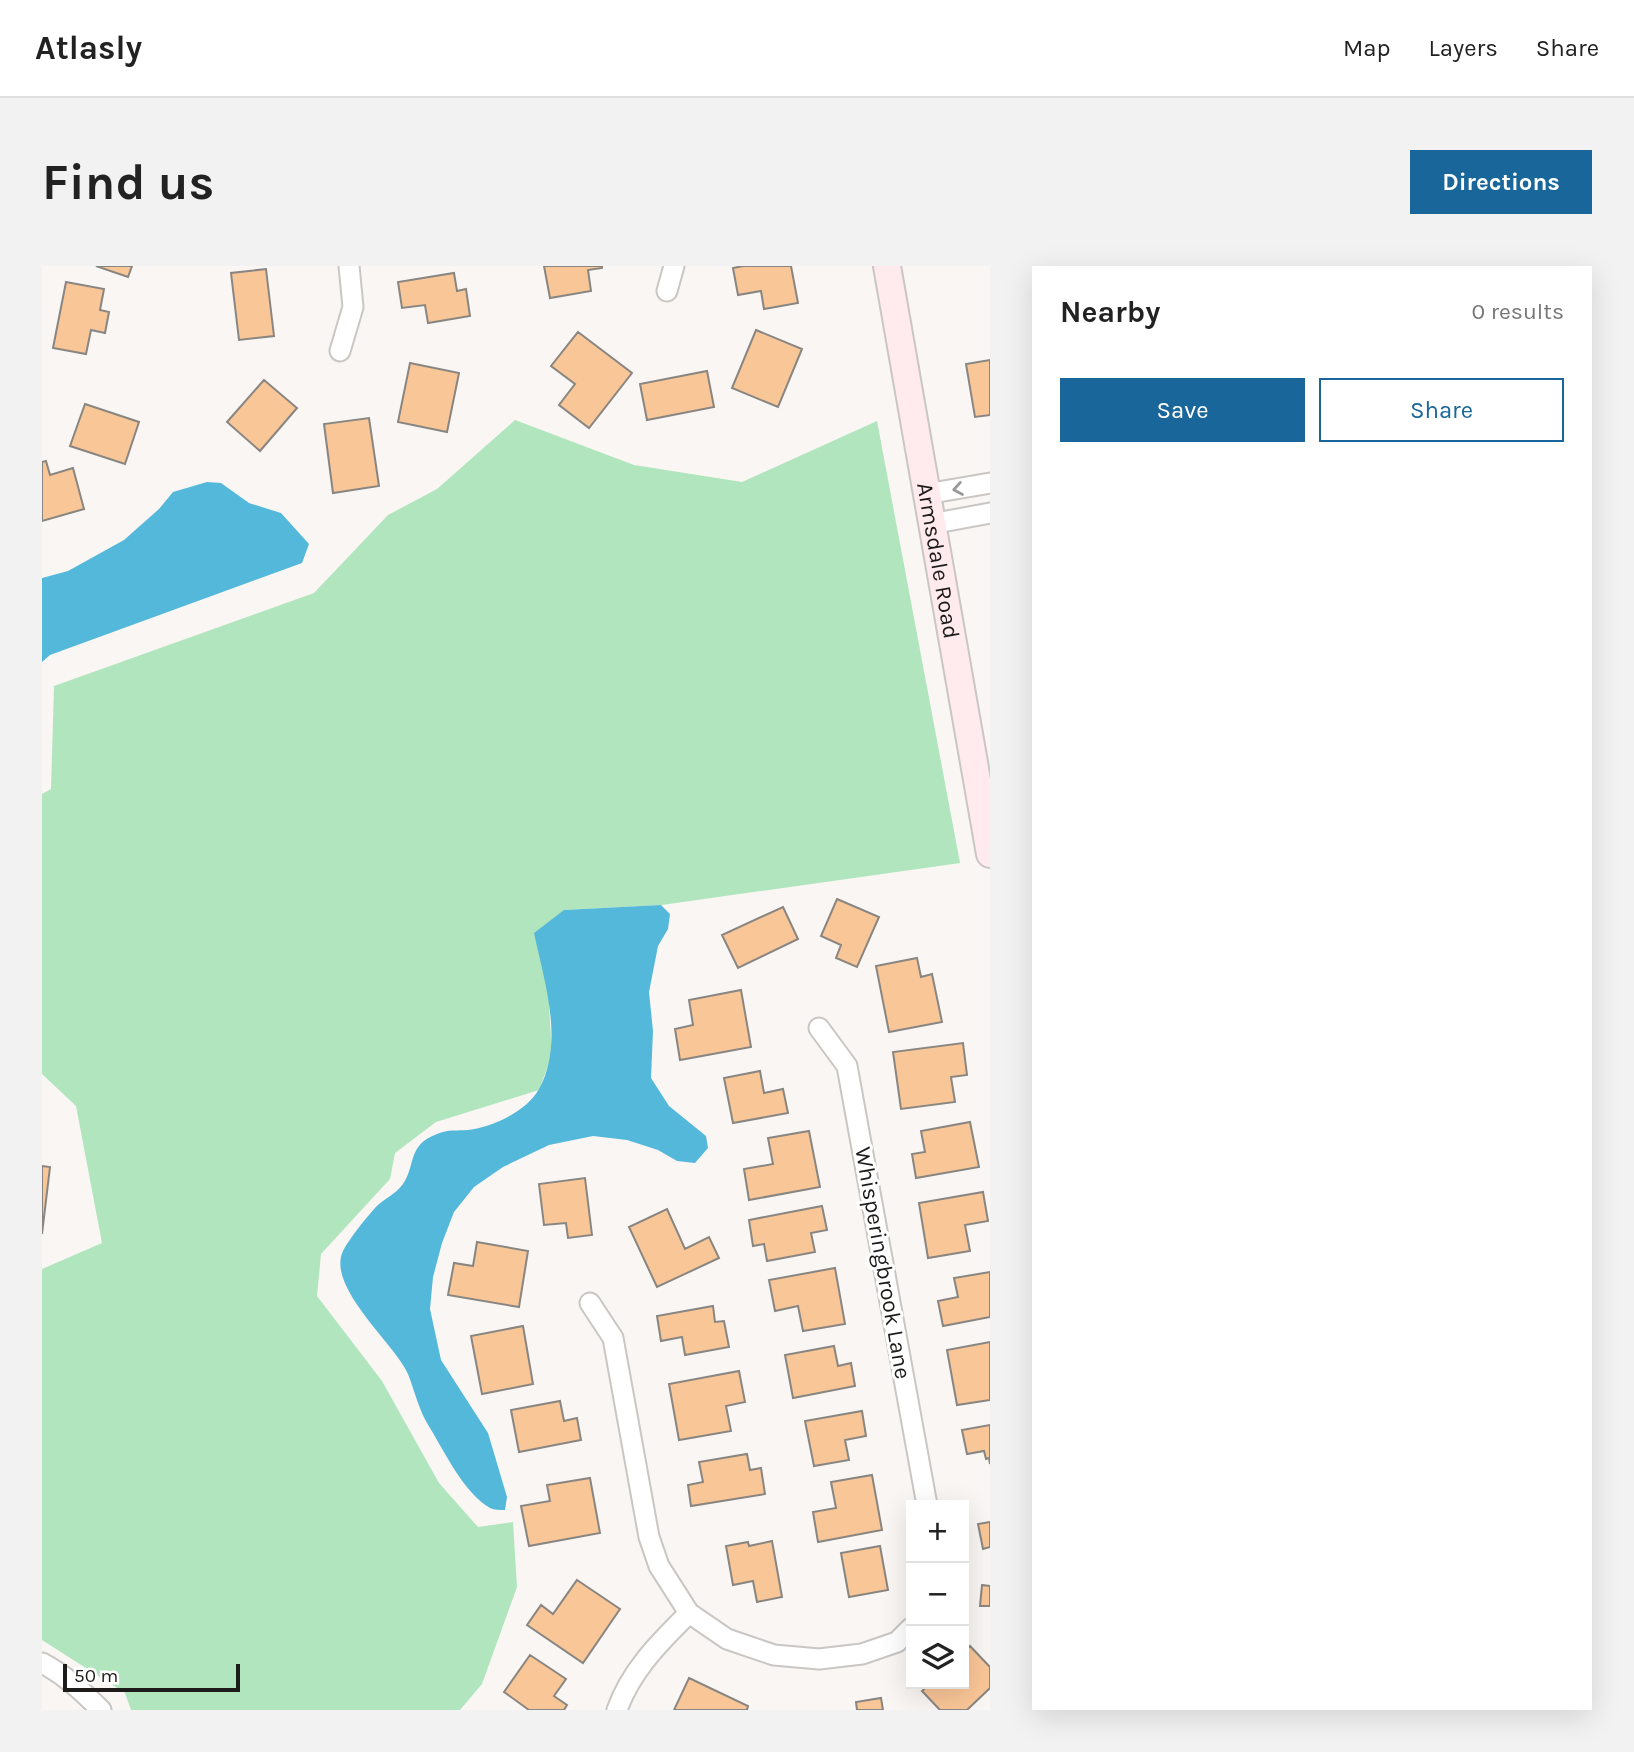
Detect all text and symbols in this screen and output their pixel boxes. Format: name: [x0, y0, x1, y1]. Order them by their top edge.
text: Atlasly: [35, 29, 142, 67]
text: Map: [1343, 34, 1391, 62]
text: Layers: [1429, 34, 1498, 62]
text: Share: [1536, 34, 1599, 62]
button: Directions: [1410, 150, 1592, 214]
text: Find us: [42, 154, 214, 211]
text: Nearby: [1060, 294, 1160, 330]
text: 0 results: [1472, 298, 1564, 325]
button: Save: [1060, 378, 1305, 442]
button: Share: [1319, 378, 1564, 442]
street label: Armsdale Road: [912, 480, 966, 641]
one-way arrow: [952, 481, 964, 496]
street label: Whisperingbrook Lane: [849, 1145, 917, 1381]
map controls: [906, 1500, 969, 1689]
button: +: [906, 1500, 969, 1563]
button: −: [906, 1563, 969, 1626]
button: layers: [906, 1626, 969, 1689]
scale bar: [63, 1661, 240, 1693]
text: 50 m: [74, 1665, 118, 1687]

